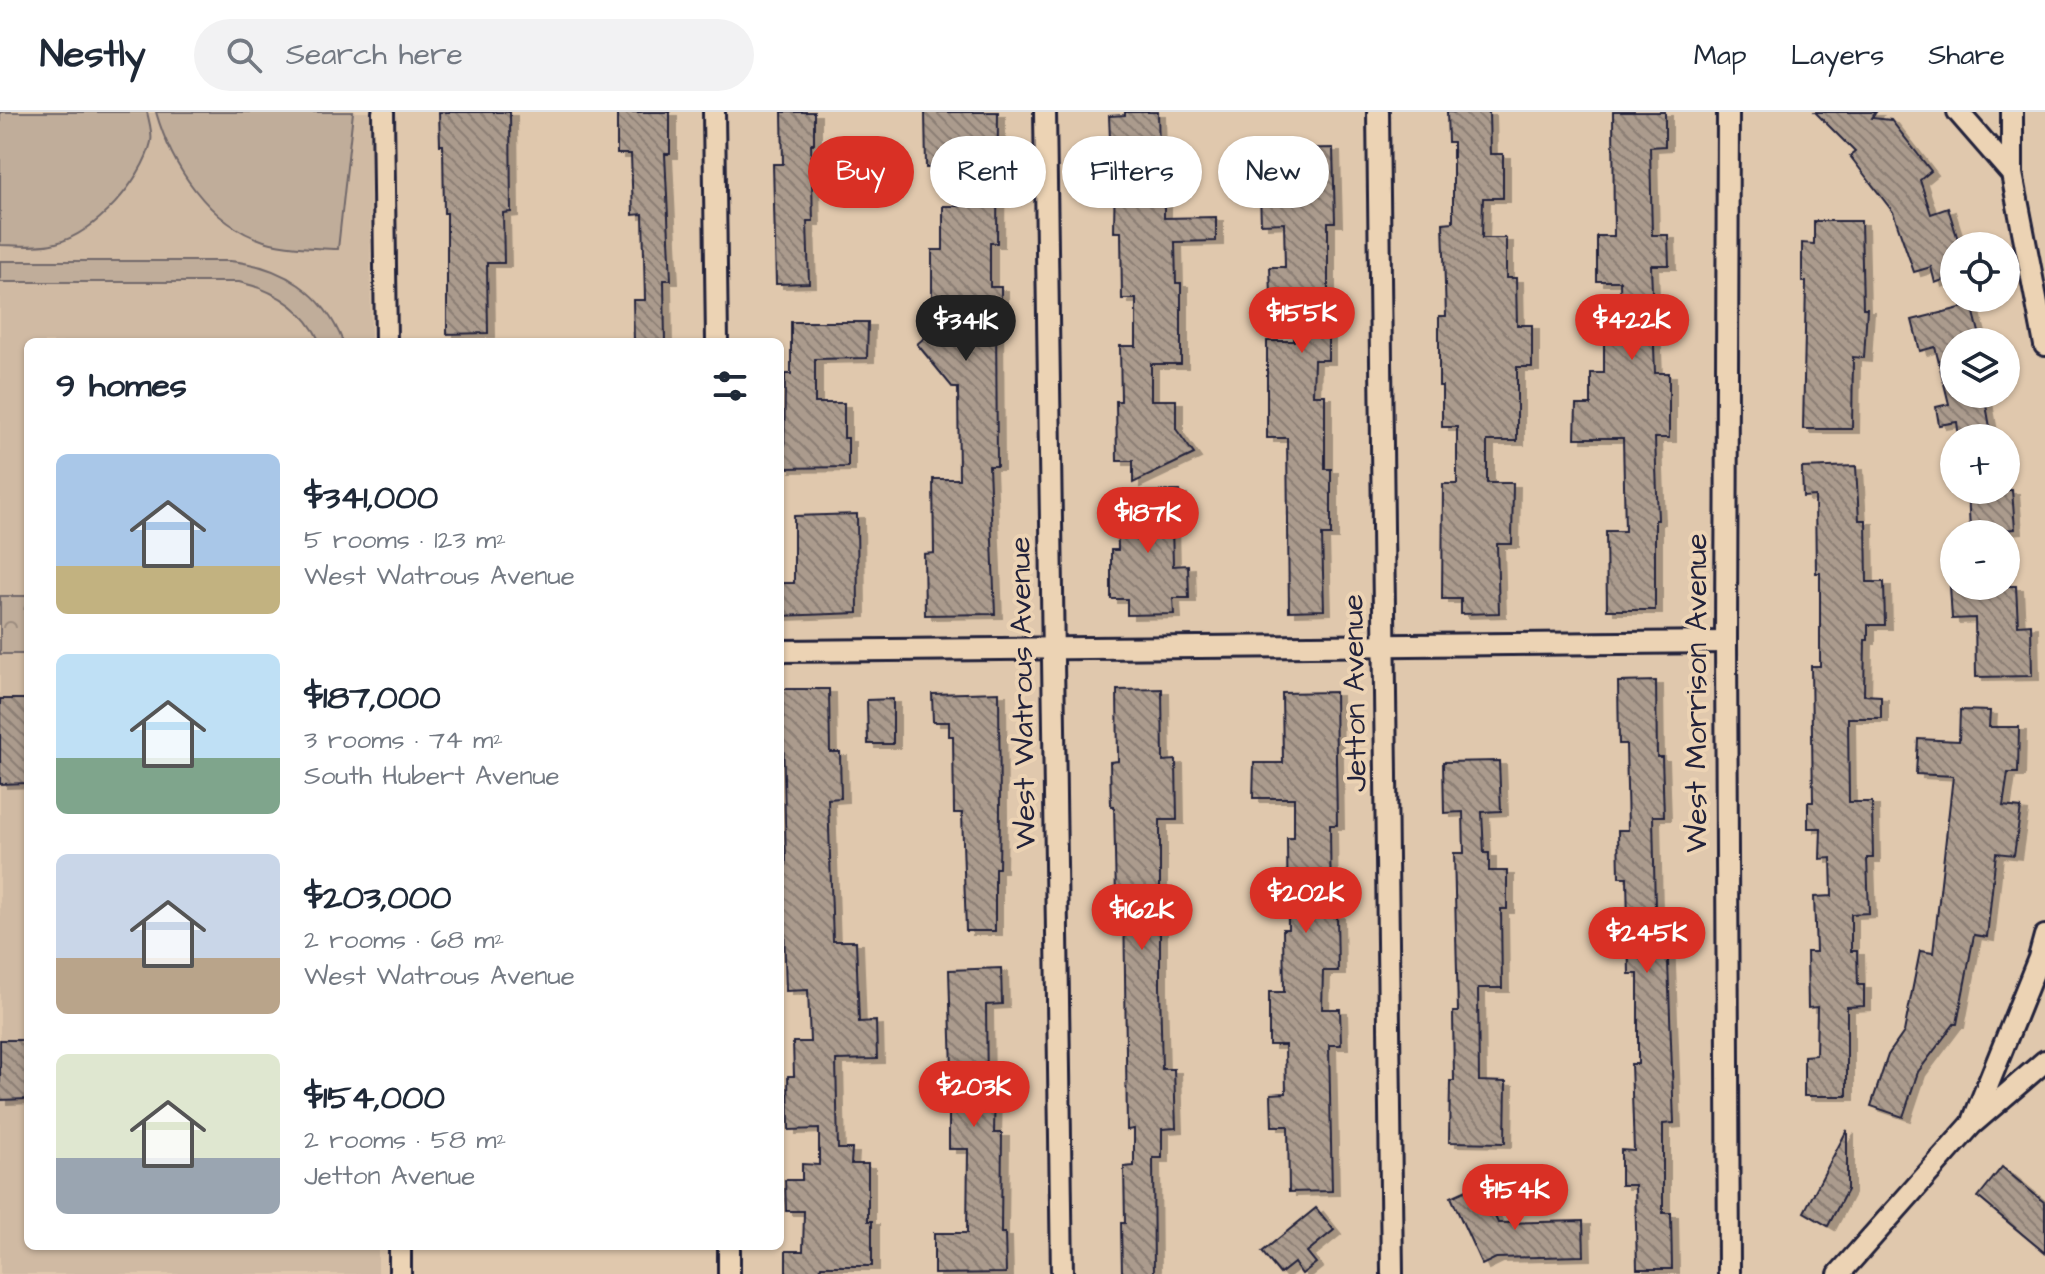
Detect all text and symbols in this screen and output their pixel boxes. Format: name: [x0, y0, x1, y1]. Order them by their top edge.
search box: [194, 19, 754, 91]
text: Nestly: [40, 29, 146, 81]
icon: search: [222, 33, 266, 77]
text: Search here: [286, 34, 463, 76]
text: Map: [1694, 36, 1747, 75]
text: Layers: [1791, 36, 1884, 75]
text: Share: [1928, 36, 2005, 75]
chip: Buy: [808, 136, 914, 208]
chip: Rent: [930, 136, 1046, 208]
chip: Filters: [1062, 136, 1202, 208]
chip: New: [1218, 136, 1329, 208]
map controls: [1940, 232, 2020, 600]
button: locate: [1940, 232, 2020, 312]
pin: $155K: [1246, 287, 1358, 355]
pin: $422K: [1576, 294, 1688, 362]
pin: $341K: [910, 295, 1022, 363]
text: $155K: [1267, 295, 1337, 331]
text: $422K: [1593, 302, 1671, 338]
text: $341K: [934, 303, 998, 339]
button: layers: [1940, 328, 2020, 408]
text: 9 homes: [56, 362, 187, 410]
icon: filters: [708, 364, 752, 408]
button: +: [1940, 424, 2020, 504]
text: $341,000: [304, 474, 438, 522]
icon: home: [120, 486, 216, 582]
pin: $187K: [1092, 487, 1204, 555]
text: $187K: [1115, 495, 1181, 531]
button: −: [1940, 520, 2020, 600]
text: 5 rooms · 123 m²: [304, 522, 506, 558]
street label: West Morrison Avenue: [1676, 533, 1718, 853]
street label: West Watrous Avenue: [999, 536, 1047, 850]
text: West Watrous Avenue: [304, 558, 575, 594]
street label: Jetton Avenue: [1332, 594, 1378, 792]
text: $187,000: [304, 674, 441, 722]
icon: home: [120, 686, 216, 782]
text: 3 rooms · 74 m²: [304, 722, 503, 758]
text: South Hubert Avenue: [304, 758, 560, 794]
pin: $202K: [1250, 867, 1362, 935]
text: $203,000: [304, 874, 452, 922]
text: $202K: [1268, 875, 1344, 911]
pin: $162K: [1086, 884, 1198, 952]
icon: home: [120, 886, 216, 982]
text: $162K: [1110, 892, 1174, 928]
pin: $245K: [1591, 907, 1703, 975]
text: $245K: [1606, 915, 1688, 951]
text: 2 rooms · 68 m²: [304, 922, 504, 958]
text: West Watrous Avenue: [304, 958, 575, 994]
pin: $203K: [918, 1061, 1030, 1129]
text: $203K: [937, 1069, 1011, 1105]
text: $154,000: [304, 1074, 445, 1122]
icon: home: [120, 1086, 216, 1182]
text: 2 rooms · 58 m²: [304, 1122, 506, 1158]
text: Jetton Avenue: [304, 1158, 475, 1194]
pin: $154K: [1459, 1164, 1571, 1232]
text: $154K: [1480, 1172, 1550, 1208]

